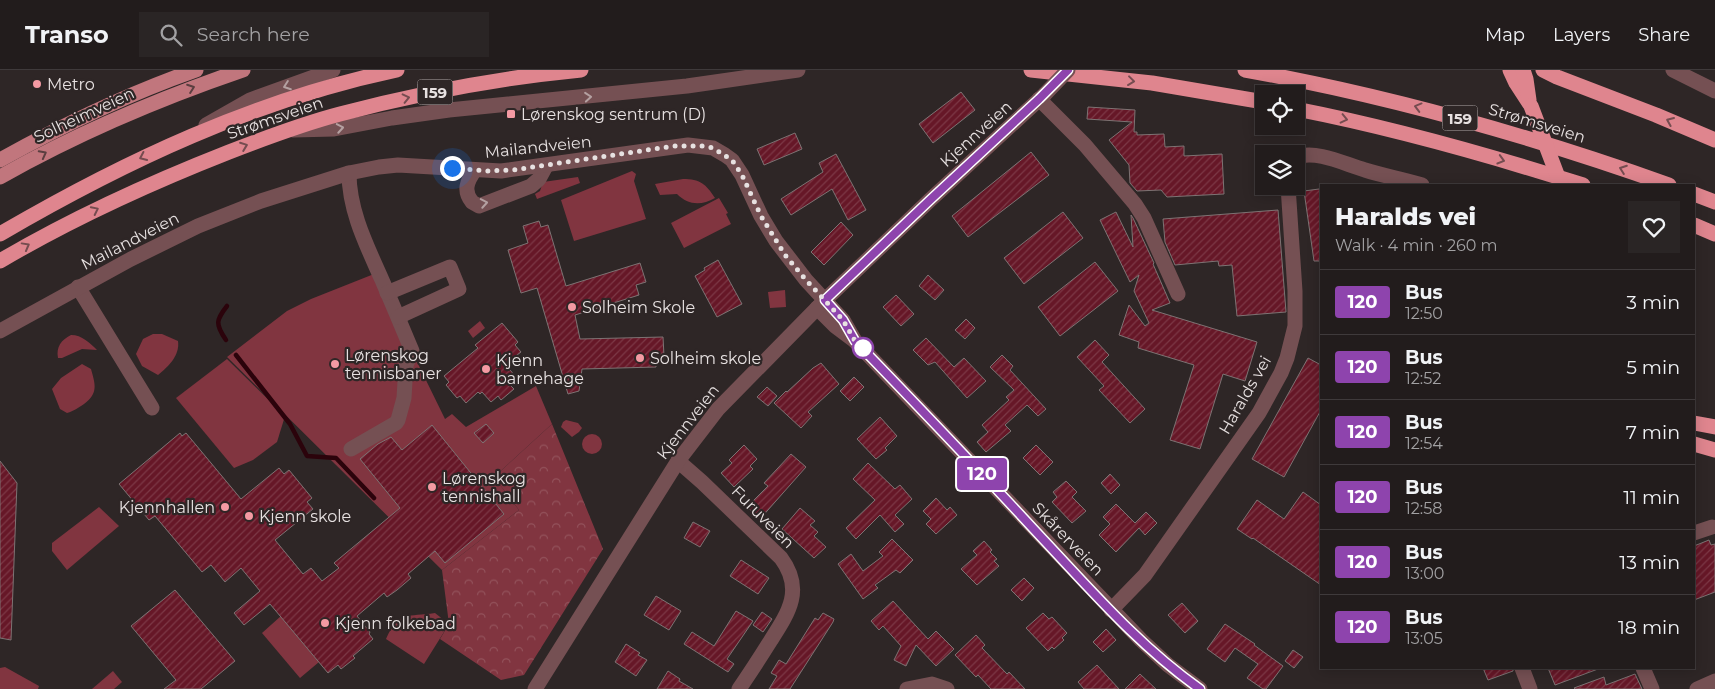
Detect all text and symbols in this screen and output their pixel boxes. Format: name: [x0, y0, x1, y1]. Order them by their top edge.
search box: [139, 12, 489, 57]
text: Transo: [25, 20, 109, 49]
icon: search: [157, 21, 185, 49]
text: Search here: [197, 23, 310, 46]
text: Map: [1485, 24, 1525, 46]
text: Layers: [1553, 24, 1610, 46]
text: Share: [1638, 24, 1690, 46]
place label: Metro: [47, 75, 95, 94]
one-way arrow: [1128, 75, 1136, 86]
marker: Metro: [31, 78, 43, 90]
road number: 159: [418, 80, 452, 104]
one-way arrow: [283, 81, 292, 91]
street label: Solheimveien: [31, 83, 137, 147]
one-way arrow: [186, 84, 195, 94]
map controls: [1255, 85, 1305, 195]
button: locate: [1255, 85, 1305, 135]
one-way arrow: [584, 91, 592, 102]
street label: Strømsveien: [225, 93, 325, 143]
one-way arrow: [401, 93, 410, 104]
street label: Kjennveien: [936, 97, 1016, 171]
street label: Strømsveien: [1486, 99, 1588, 147]
one-way arrow: [1413, 102, 1422, 113]
place label: Lørenskog sentrum (D): [521, 105, 706, 124]
road number: 159: [1442, 106, 1478, 130]
marker: Lørenskog sentrum (D): [505, 108, 517, 120]
one-way arrow: [1340, 113, 1348, 123]
one-way arrow: [1666, 116, 1675, 127]
one-way arrow: [336, 123, 345, 133]
street label: Mailandveien: [484, 132, 592, 162]
one-way arrow: [240, 142, 248, 152]
button: layers: [1255, 145, 1305, 195]
one-way arrow: [37, 150, 46, 160]
one-way arrow: [139, 151, 148, 162]
one-way arrow: [1497, 154, 1505, 164]
your location: [440, 156, 465, 181]
one-way arrow: [1620, 165, 1628, 175]
one-way arrow: [479, 199, 488, 209]
button: heart: [1628, 201, 1680, 253]
text: Haralds vei: [1335, 202, 1476, 231]
one-way arrow: [90, 206, 99, 216]
street label: Mailandveien: [78, 208, 182, 274]
text: Walk · 4 min · 260 m: [1335, 236, 1497, 255]
one-way arrow: [20, 242, 29, 252]
text: Bus: [1405, 281, 1443, 304]
text: 120: [1348, 291, 1377, 313]
text: 3 min: [1626, 291, 1680, 314]
place label: Solheim Skole: [582, 298, 695, 317]
marker: Solheim Skole: [566, 301, 578, 313]
text: 12:50: [1405, 304, 1443, 323]
unlabelled marker: [852, 337, 874, 359]
place label: Lørenskog tennisbaner: [345, 346, 442, 383]
text: Bus: [1405, 346, 1443, 369]
place label: Solheim skole: [650, 349, 761, 368]
place label: Kjenn barnehage: [496, 351, 584, 388]
marker: Solheim skole: [634, 352, 646, 364]
street label: Haralds vei: [1215, 352, 1275, 438]
text: 120: [1348, 356, 1377, 378]
text: 5 min: [1626, 356, 1680, 379]
marker: Lørenskog tennisbaner: [329, 358, 341, 370]
marker: Kjenn barnehage: [480, 363, 492, 375]
text: 12:52: [1405, 369, 1441, 388]
street label: Kjennveien: [653, 381, 723, 463]
text: Bus: [1405, 411, 1443, 434]
text: 120: [1348, 421, 1377, 443]
text: 7 min: [1626, 421, 1680, 444]
text: 12:54: [1405, 434, 1443, 453]
line badge: 120: [953, 458, 1011, 490]
text: 120: [967, 463, 997, 485]
place label: Lørenskog tennishall: [442, 469, 526, 506]
text: Bus: [1405, 476, 1443, 499]
marker: Lørenskog tennishall: [426, 481, 438, 493]
street label: Furuveien: [728, 482, 798, 552]
text: 120: [1348, 486, 1377, 508]
text: 11 min: [1623, 486, 1680, 509]
place label: Kjennhallen: [119, 498, 215, 517]
street label: Skårerveien: [1028, 499, 1108, 579]
text: 12:58: [1405, 499, 1443, 518]
marker: Kjennhallen: [219, 501, 231, 513]
place label: Kjenn skole: [259, 507, 351, 526]
marker: Kjenn skole: [243, 510, 255, 522]
text: Bus: [1405, 541, 1443, 564]
text: 120: [1348, 551, 1377, 573]
text: 13 min: [1619, 551, 1680, 574]
text: 13:00: [1405, 564, 1444, 583]
text: Bus: [1405, 606, 1443, 629]
place label: Kjenn folkebad: [335, 614, 456, 633]
text: 120: [1348, 616, 1377, 638]
text: 18 min: [1618, 616, 1680, 639]
marker: Kjenn folkebad: [319, 617, 331, 629]
text: 13:05: [1405, 629, 1443, 648]

